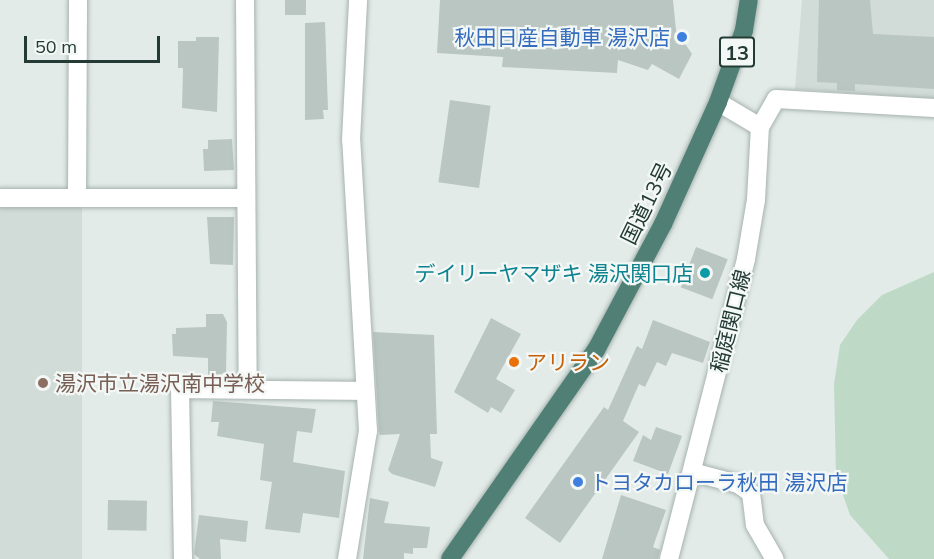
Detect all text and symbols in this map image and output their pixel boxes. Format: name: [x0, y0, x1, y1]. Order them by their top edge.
scale bar: [27, 24, 164, 62]
place label: 秋田日産自動車 湯沢店: [455, 24, 670, 50]
marker: 秋田日産自動車 湯沢店: [675, 30, 689, 44]
text: 50 m: [35, 35, 77, 58]
road number: 13: [719, 35, 755, 69]
street label: 国道13号: [615, 158, 677, 248]
place label: デイリーヤマザキ 湯沢関口店: [415, 260, 693, 286]
marker: デイリーヤマザキ 湯沢関口店: [698, 266, 712, 280]
street label: 稲庭関口線: [705, 267, 755, 375]
place label: アリラン: [526, 349, 610, 375]
marker: アリラン: [507, 355, 521, 369]
place label: 湯沢市立湯沢南中学校: [55, 370, 265, 396]
marker: 湯沢市立湯沢南中学校: [36, 376, 50, 390]
place label: トヨタカローラ秋田 湯沢店: [590, 469, 847, 495]
marker: トヨタカローラ秋田 湯沢店: [571, 475, 585, 489]

